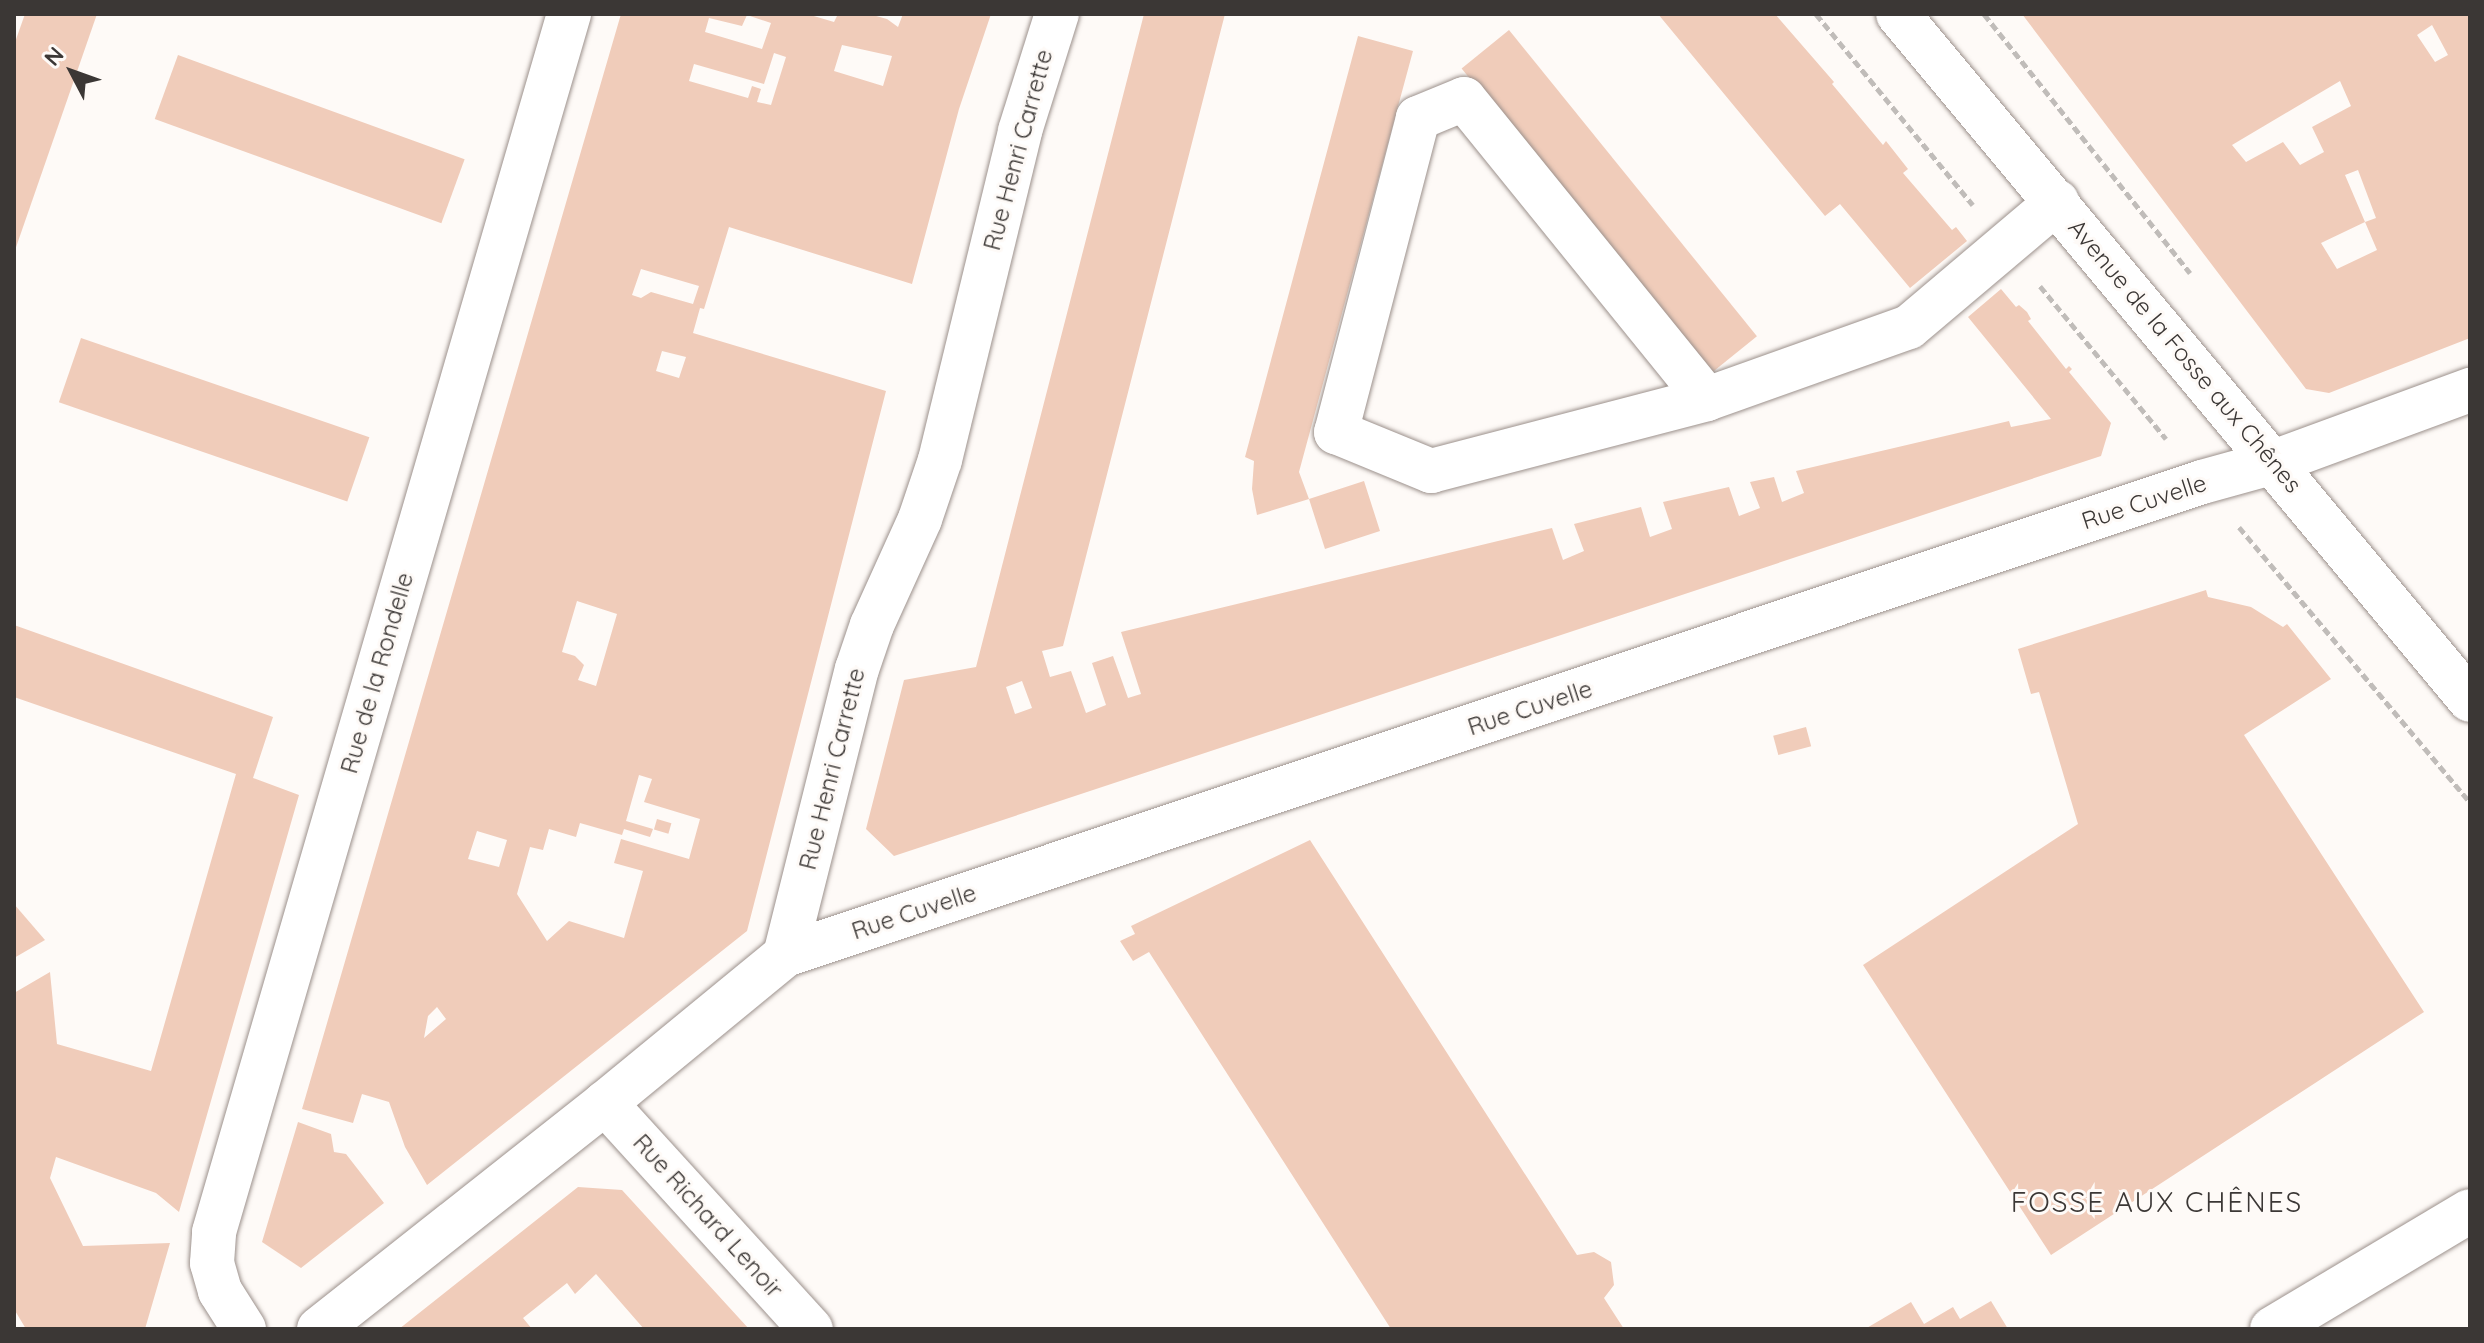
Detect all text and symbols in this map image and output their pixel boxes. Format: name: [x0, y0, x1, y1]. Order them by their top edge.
north arrow: [32, 32, 112, 112]
text: N: [38, 41, 70, 72]
street label: Rue Henri Carrette: [977, 46, 1059, 254]
street label: Avenue de la Fosse aux Chênes: [2062, 213, 2308, 499]
street label: Rue Cuvelle: [2078, 468, 2210, 536]
street label: Rue de la Rondelle: [335, 569, 419, 777]
street label: Rue Henri Carrette: [793, 665, 871, 873]
street label: Rue Cuvelle: [1464, 674, 1596, 742]
street label: Rue Cuvelle: [848, 878, 980, 946]
street label: Rue Richard Lenoir: [627, 1128, 789, 1304]
district label: FOSSE AUX CHÊNES: [2011, 1185, 2303, 1219]

